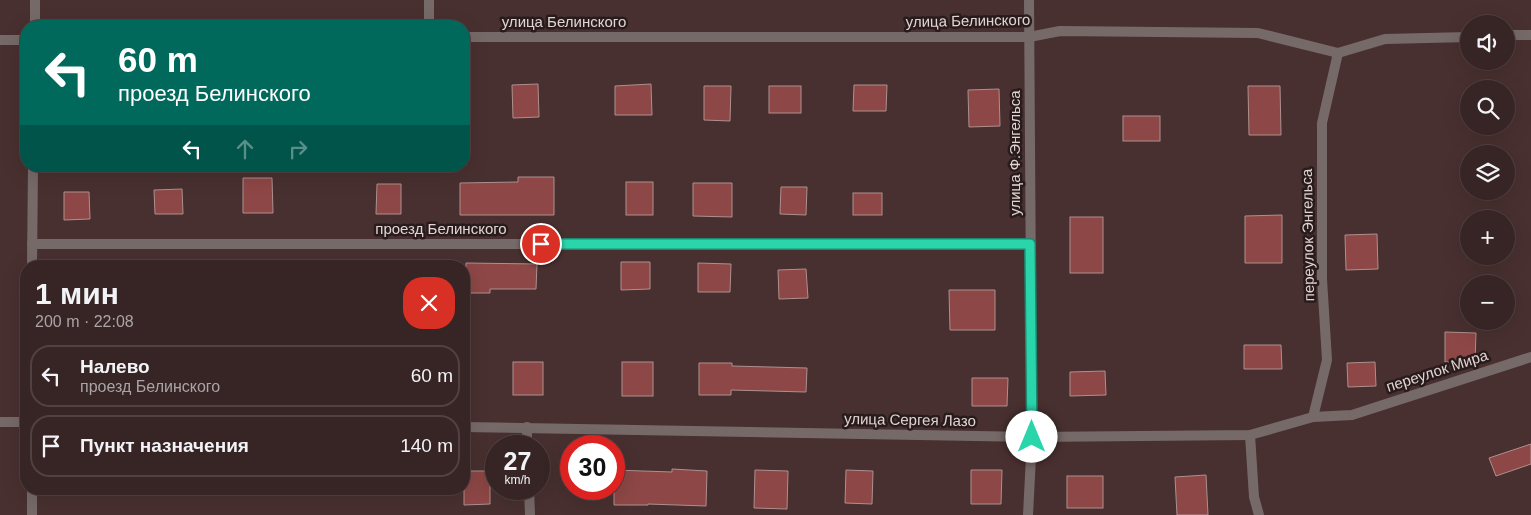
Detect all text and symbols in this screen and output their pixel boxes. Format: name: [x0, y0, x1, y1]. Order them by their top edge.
street label: улица Белинского: [906, 11, 1030, 30]
street label: улица Белинского: [502, 13, 626, 30]
map controls: [1460, 15, 1515, 330]
button: sound: [1460, 15, 1515, 70]
icon: left: [35, 40, 100, 105]
text: 60 m: [118, 40, 198, 79]
button: search: [1460, 80, 1515, 135]
text: проезд Белинского: [118, 81, 311, 106]
street label: улица Ф.Энгельса: [1006, 90, 1023, 216]
icon: left: [178, 135, 206, 163]
icon: ahead: [231, 135, 259, 163]
icon: right: [284, 135, 312, 163]
button: layers: [1460, 145, 1515, 200]
street label: переулок Энгельса: [1298, 168, 1317, 301]
button: +: [1460, 210, 1515, 265]
street label: проезд Белинского: [375, 220, 507, 237]
pin: [520, 223, 562, 265]
icon: arrive: [527, 230, 555, 258]
button: −: [1460, 275, 1515, 330]
text: 1 мин: [35, 277, 119, 310]
button: close: [403, 277, 455, 329]
text: 200 m · 22:08: [35, 313, 134, 330]
street label: переулок Мира: [1384, 346, 1490, 395]
text: Налево: [80, 356, 150, 377]
icon: left: [37, 362, 65, 390]
text: 60 m: [411, 365, 453, 386]
text: проезд Белинского: [80, 378, 220, 395]
street label: улица Сергея Лазо: [844, 410, 976, 429]
position arrow: [1005, 410, 1057, 462]
icon: arrive: [37, 432, 65, 460]
text: Пункт назначения: [80, 435, 249, 456]
text: 140 m: [400, 435, 453, 456]
speed limit sign: 30: [560, 435, 625, 500]
text: 27: [504, 447, 531, 475]
text: km/h: [504, 473, 531, 487]

